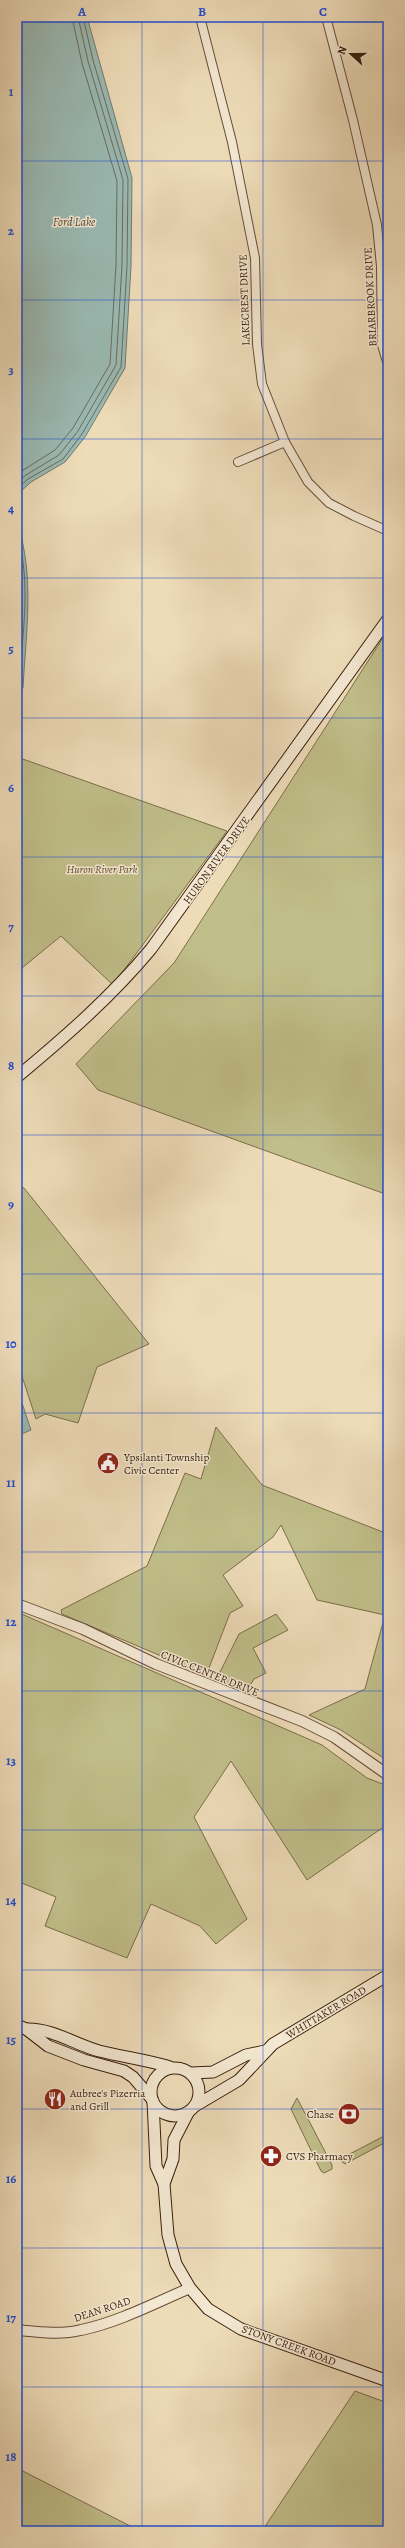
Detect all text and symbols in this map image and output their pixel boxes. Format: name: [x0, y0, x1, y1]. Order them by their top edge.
text: A: [77, 3, 87, 20]
text: B: [198, 3, 206, 20]
text: C: [319, 3, 327, 20]
north arrow: [331, 34, 371, 74]
text: N: [334, 44, 351, 57]
text: 1: [9, 83, 14, 100]
water label: Ford Lake: [53, 214, 96, 230]
text: 2: [8, 222, 15, 239]
street label: BRIARBROOK DRIVE: [360, 247, 381, 347]
street label: LAKECREST DRIVE: [235, 254, 254, 346]
text: 3: [8, 361, 14, 378]
text: 4: [8, 500, 14, 517]
text: 5: [8, 640, 14, 657]
text: 6: [8, 779, 14, 796]
street label: HURON RIVER DRIVE: [180, 814, 253, 907]
park label: Huron River Park: [67, 862, 138, 877]
text: 7: [8, 918, 14, 935]
text: 8: [8, 1057, 14, 1074]
text: 9: [8, 1196, 14, 1213]
text: 10: [5, 1335, 17, 1352]
public building icon: Ypsilanti Township Civic Center: [95, 1450, 121, 1476]
place label: Ypsilanti Township Civic Center: [123, 1450, 209, 1478]
text: 11: [6, 1474, 16, 1491]
text: 12: [6, 1613, 17, 1630]
street label: CIVIC CENTER DRIVE: [158, 1647, 261, 1700]
text: 13: [6, 1752, 17, 1769]
text: 14: [6, 1892, 16, 1909]
street label: WHITTAKER ROAD: [282, 1982, 369, 2043]
text: 15: [6, 2031, 17, 2048]
restaurant icon: Aubree's Pizerria and Grill: [42, 2086, 68, 2112]
place label: Aubree's Pizerria and Grill: [69, 2086, 146, 2114]
bank icon: Chase: [336, 2101, 362, 2127]
place label: Chase: [307, 2107, 334, 2122]
pharmacy icon: CVS Pharmacy: [258, 2143, 284, 2169]
place label: CVS Pharmacy: [286, 2149, 353, 2164]
text: 16: [6, 2170, 16, 2187]
street label: DEAN ROAD: [72, 2293, 133, 2326]
text: 17: [6, 2309, 17, 2326]
street label: STONY CREEK ROAD: [240, 2321, 338, 2370]
text: 18: [6, 2448, 16, 2465]

